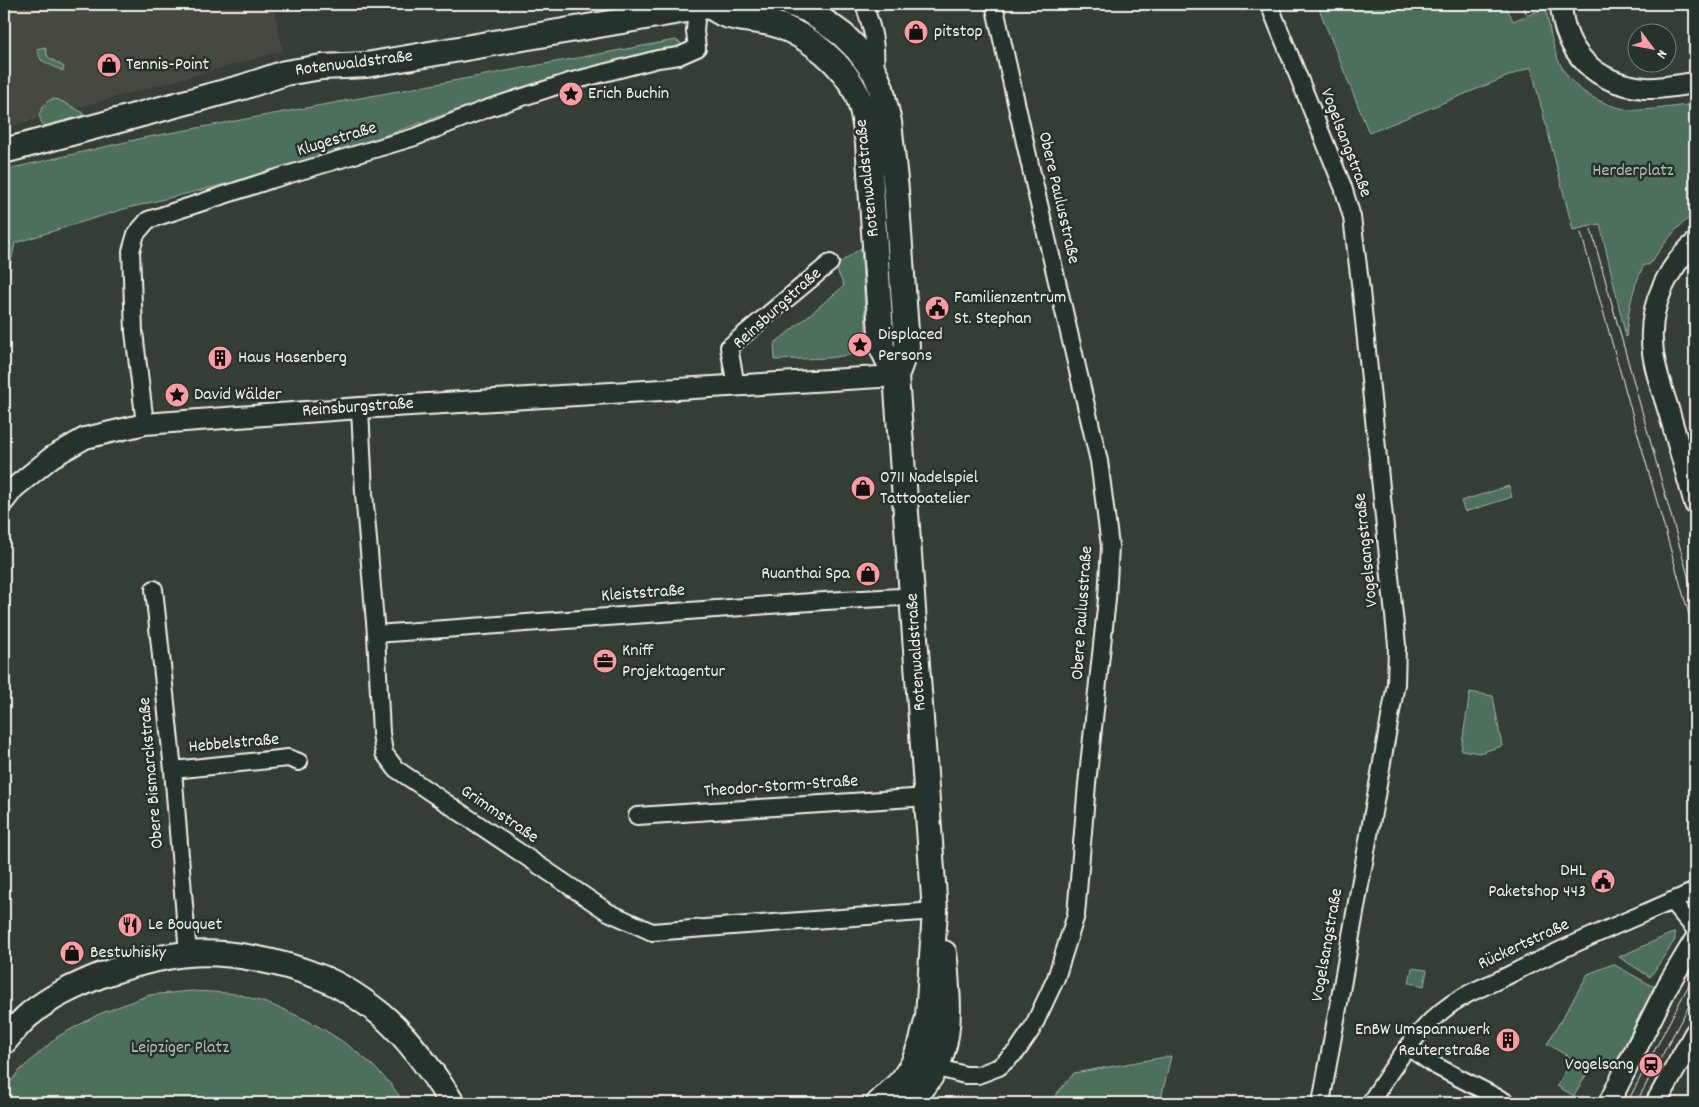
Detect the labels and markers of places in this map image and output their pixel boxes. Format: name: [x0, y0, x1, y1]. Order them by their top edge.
shop icon: pitstop: [903, 19, 929, 45]
place label: pitstop: [934, 20, 983, 45]
shop icon: Tennis-Point: [96, 52, 122, 78]
place label: Tennis-Point: [126, 53, 210, 78]
place icon: Erich Buchin: [558, 81, 584, 107]
place label: Erich Buchin: [588, 82, 669, 107]
place label: Familienzentrum St. Stephan: [954, 286, 1066, 332]
public building icon: Familienzentrum St. Stephan: [924, 295, 950, 321]
place label: Displaced Persons: [878, 323, 943, 369]
place icon: Displaced Persons: [847, 332, 873, 358]
building icon: Haus Hasenberg: [207, 345, 233, 371]
place label: Haus Hasenberg: [238, 346, 347, 371]
place icon: David Wälder: [164, 382, 190, 408]
place label: David Wälder: [194, 383, 282, 408]
place label: 0711 Nadelspiel Tattooatelier: [880, 466, 979, 512]
shop icon: 0711 Nadelspiel Tattooatelier: [850, 475, 876, 501]
shop icon: Ruanthai Spa: [855, 561, 881, 587]
place label: Ruanthai Spa: [761, 562, 851, 587]
place label: Kniff Projektagentur: [622, 639, 725, 685]
office icon: Kniff Projektagentur: [592, 648, 618, 674]
place label: DHL Paketshop 443: [1488, 859, 1587, 905]
public building icon: DHL Paketshop 443: [1590, 868, 1616, 894]
restaurant icon: Le Bouquet: [117, 912, 143, 938]
place label: Le Bouquet: [148, 913, 222, 938]
shop icon: Bestwhisky: [59, 940, 85, 966]
place label: Bestwhisky: [90, 941, 167, 966]
place label: EnBW Umspannwerk Reuterstraße: [1355, 1018, 1490, 1064]
building icon: EnBW Umspannwerk Reuterstraße: [1495, 1027, 1521, 1053]
station icon: Vogelsang: [1638, 1052, 1664, 1078]
place label: Vogelsang: [1565, 1053, 1634, 1078]

